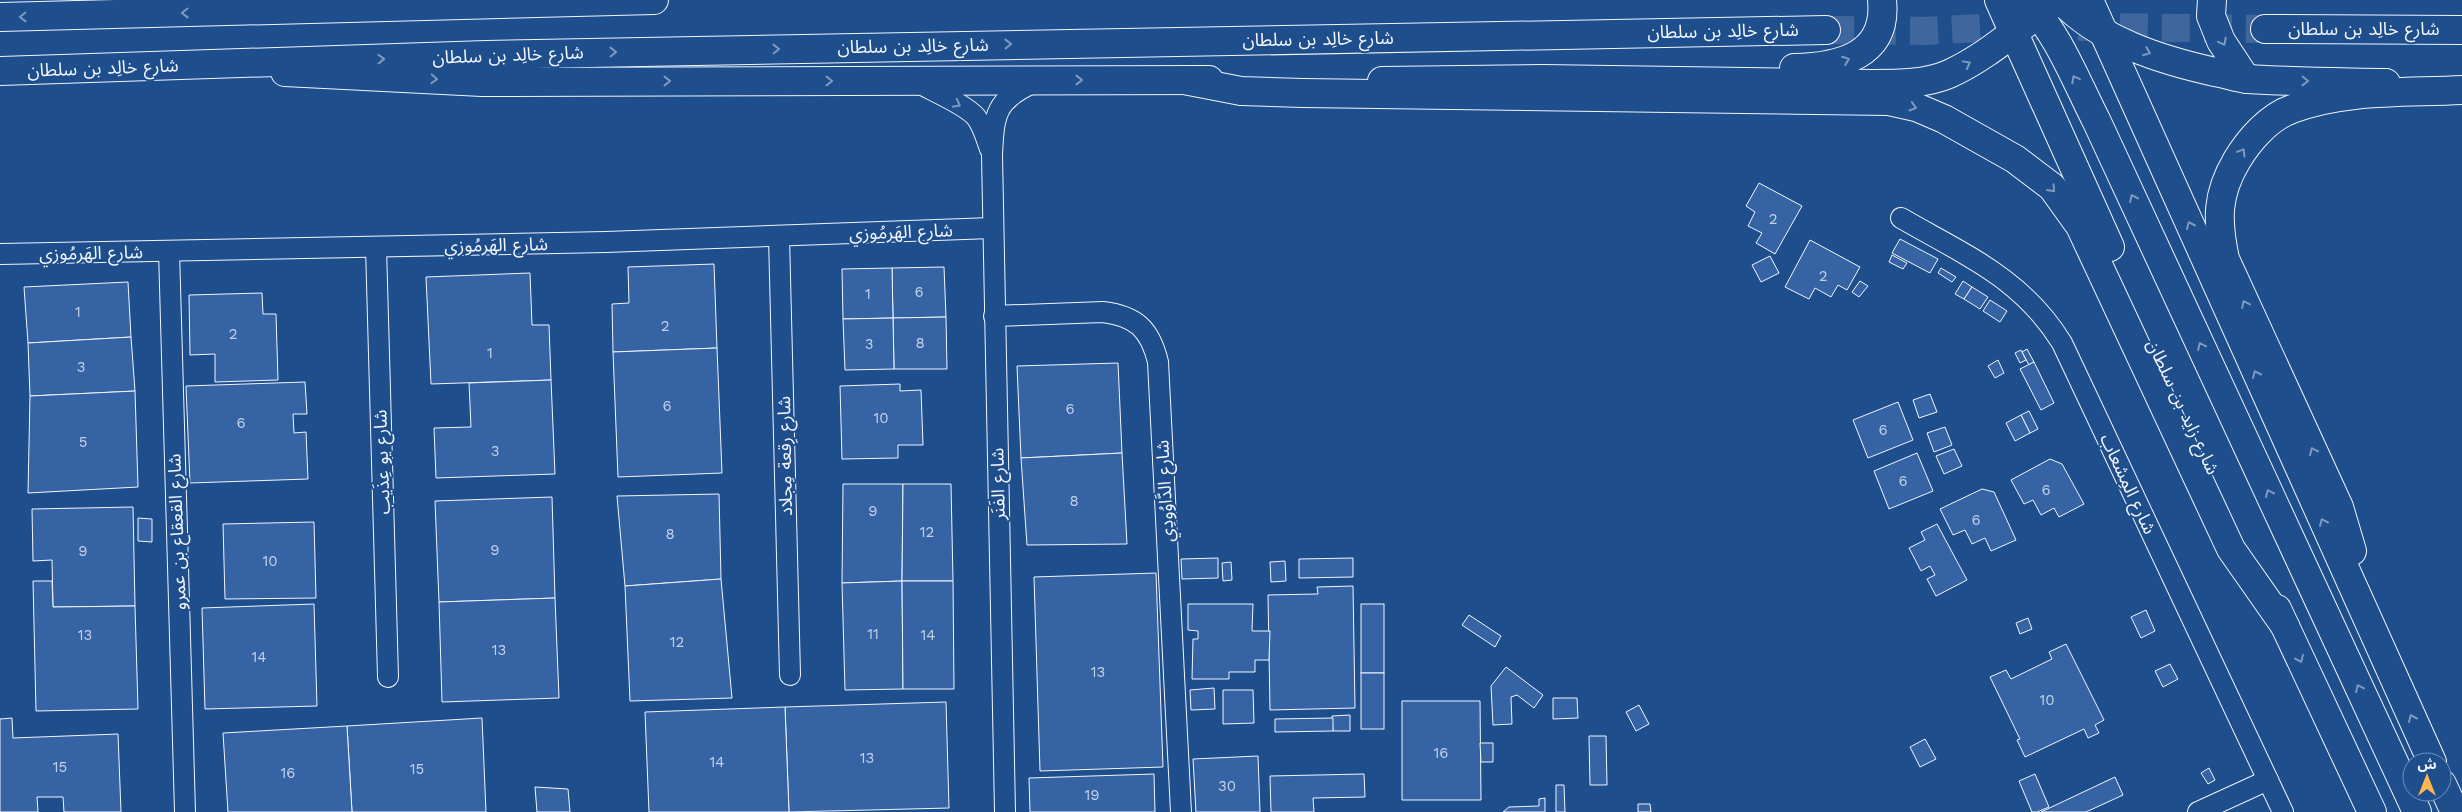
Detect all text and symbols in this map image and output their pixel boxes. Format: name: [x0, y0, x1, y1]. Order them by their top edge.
one-way arrow: [181, 8, 189, 18]
one-way arrow: [19, 11, 27, 22]
street label: شارع خالِد بن سلطان: [2288, 18, 2440, 43]
street label: شارع خالِد بن سلطان: [1647, 19, 1799, 46]
street label: شارع خالِد بن سلطان: [1242, 27, 1394, 54]
street label: شارع خالِد بن سلطان: [837, 34, 989, 61]
one-way arrow: [2216, 36, 2226, 45]
one-way arrow: [1005, 39, 1013, 50]
street label: شارع خالِد بن سلطان: [432, 41, 584, 72]
one-way arrow: [772, 44, 780, 54]
one-way arrow: [2142, 46, 2150, 56]
one-way arrow: [610, 47, 618, 57]
one-way arrow: [377, 53, 385, 64]
street label: شارع خالِد بن سلطان: [27, 54, 179, 85]
one-way arrow: [1841, 56, 1850, 66]
one-way arrow: [1961, 60, 1970, 70]
one-way arrow: [430, 74, 438, 85]
one-way arrow: [1076, 75, 1083, 85]
one-way arrow: [2071, 75, 2081, 84]
one-way arrow: [2301, 75, 2309, 86]
one-way arrow: [663, 76, 671, 86]
one-way arrow: [826, 76, 833, 86]
one-way arrow: [951, 98, 960, 108]
one-way arrow: [1909, 102, 1917, 112]
one-way arrow: [2235, 148, 2245, 157]
one-way arrow: [2046, 184, 2055, 193]
one-way arrow: [2128, 194, 2139, 203]
house number: 2: [1769, 210, 1777, 228]
street label: شارع الهَرمُوزي: [849, 219, 953, 248]
one-way arrow: [2185, 221, 2196, 230]
street label: شارع الهَرمُوزي: [444, 233, 548, 260]
street label: شارع الهَرمُوزي: [39, 241, 143, 268]
house number: 2: [1819, 267, 1827, 285]
house number: 6: [914, 283, 924, 301]
house number: 1: [865, 285, 871, 303]
one-way arrow: [2241, 300, 2252, 309]
house number: 1: [75, 303, 81, 321]
house number: 2: [661, 317, 669, 335]
house number: 2: [229, 325, 237, 343]
house number: 8: [915, 334, 925, 352]
house number: 3: [865, 335, 873, 353]
street label: شارع زايد بن سلطان: [2139, 336, 2224, 479]
one-way arrow: [2197, 342, 2207, 351]
house number: 1: [487, 344, 493, 362]
house number: 3: [77, 358, 85, 376]
one-way arrow: [2251, 370, 2262, 379]
street label: شارع رِقعة مِجلاد: [773, 396, 800, 516]
house number: 6: [662, 397, 672, 415]
house number: 6: [1065, 400, 1075, 418]
street label: شارع يو عِذَيب: [369, 409, 398, 515]
house number: 10: [873, 409, 889, 427]
house number: 6: [236, 414, 246, 432]
house number: 6: [1878, 421, 1888, 439]
street label: شارع المِشعاب: [2092, 430, 2161, 539]
house number: 5: [79, 433, 87, 451]
street label: شارع الدَّاوُودِي: [1151, 439, 1182, 543]
house number: 3: [491, 442, 499, 460]
street label: شارع الفَنَر: [986, 448, 1013, 521]
one-way arrow: [2309, 448, 2319, 457]
street label: شارع القعقاع بن عمرو: [163, 453, 194, 611]
house number: 6: [1898, 472, 1908, 490]
house number: 6: [2041, 481, 2051, 499]
one-way arrow: [2265, 489, 2275, 498]
house number: 8: [1069, 492, 1079, 510]
house number: 9: [868, 502, 878, 520]
house number: 6: [1971, 511, 1981, 529]
one-way arrow: [2319, 518, 2329, 527]
house number: 12: [920, 523, 934, 541]
house number: 8: [665, 525, 675, 543]
house number: 9: [490, 541, 500, 559]
house number: 9: [78, 542, 88, 560]
house number: 10: [262, 552, 278, 570]
house number: 11: [867, 625, 879, 643]
house number: 13: [78, 626, 92, 644]
house number: 14: [920, 626, 936, 644]
house number: 12: [670, 633, 684, 651]
house number: 13: [492, 641, 506, 659]
house number: 14: [251, 648, 267, 666]
one-way arrow: [2294, 654, 2305, 663]
house number: 13: [1091, 663, 1105, 681]
one-way arrow: [2355, 684, 2366, 693]
house number: 10: [2039, 691, 2055, 709]
one-way arrow: [2407, 714, 2418, 723]
house number: 16: [1434, 744, 1448, 762]
house number: 13: [860, 749, 874, 767]
north arrow: [2402, 752, 2452, 802]
house number: 14: [709, 753, 725, 771]
text: ش: [2417, 756, 2437, 772]
house number: 15: [53, 758, 67, 776]
house number: 15: [410, 760, 424, 778]
house number: 16: [281, 764, 295, 782]
house number: 30: [1218, 777, 1236, 795]
house number: 19: [1084, 786, 1100, 804]

